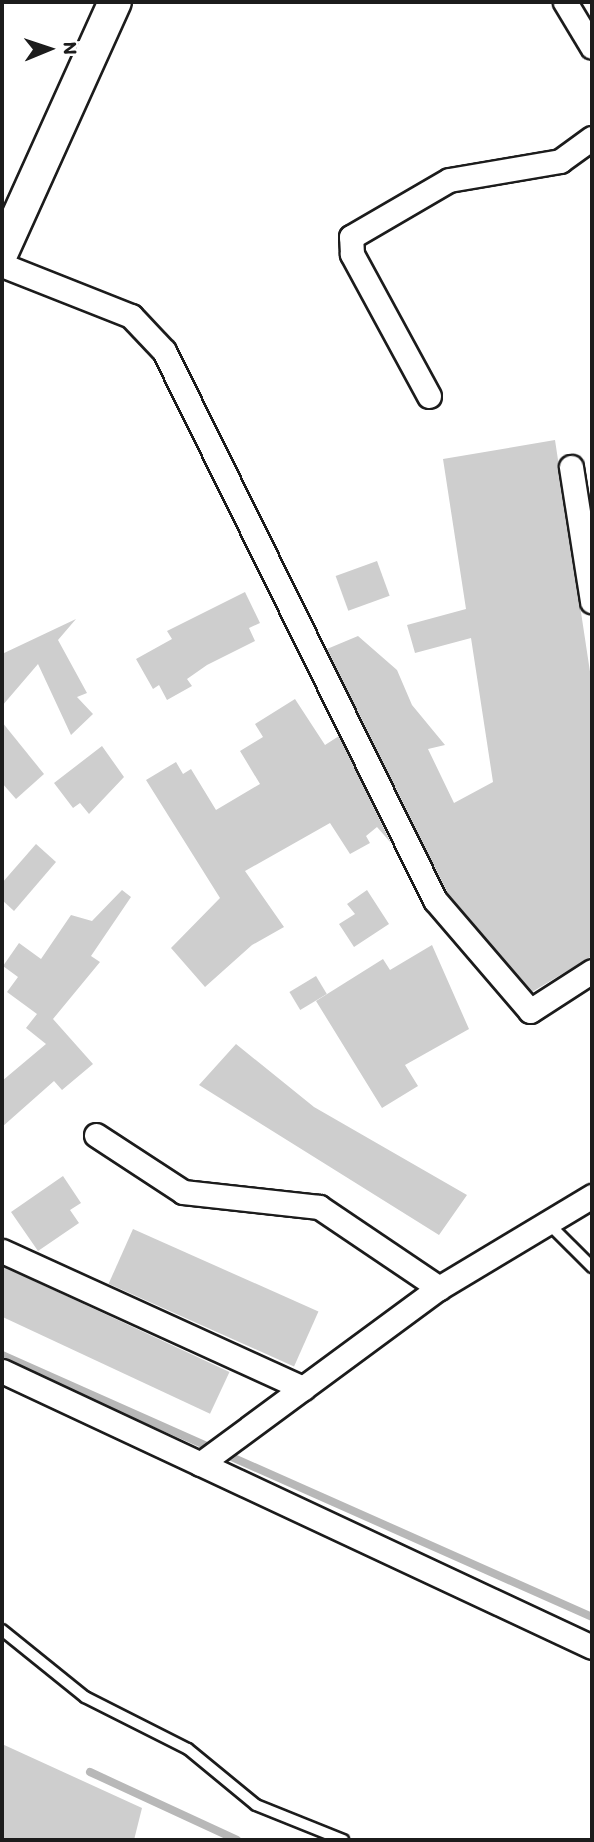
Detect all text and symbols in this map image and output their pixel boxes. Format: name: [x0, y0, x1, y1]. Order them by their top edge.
north arrow: [14, 14, 84, 84]
text: N: [59, 41, 82, 55]

